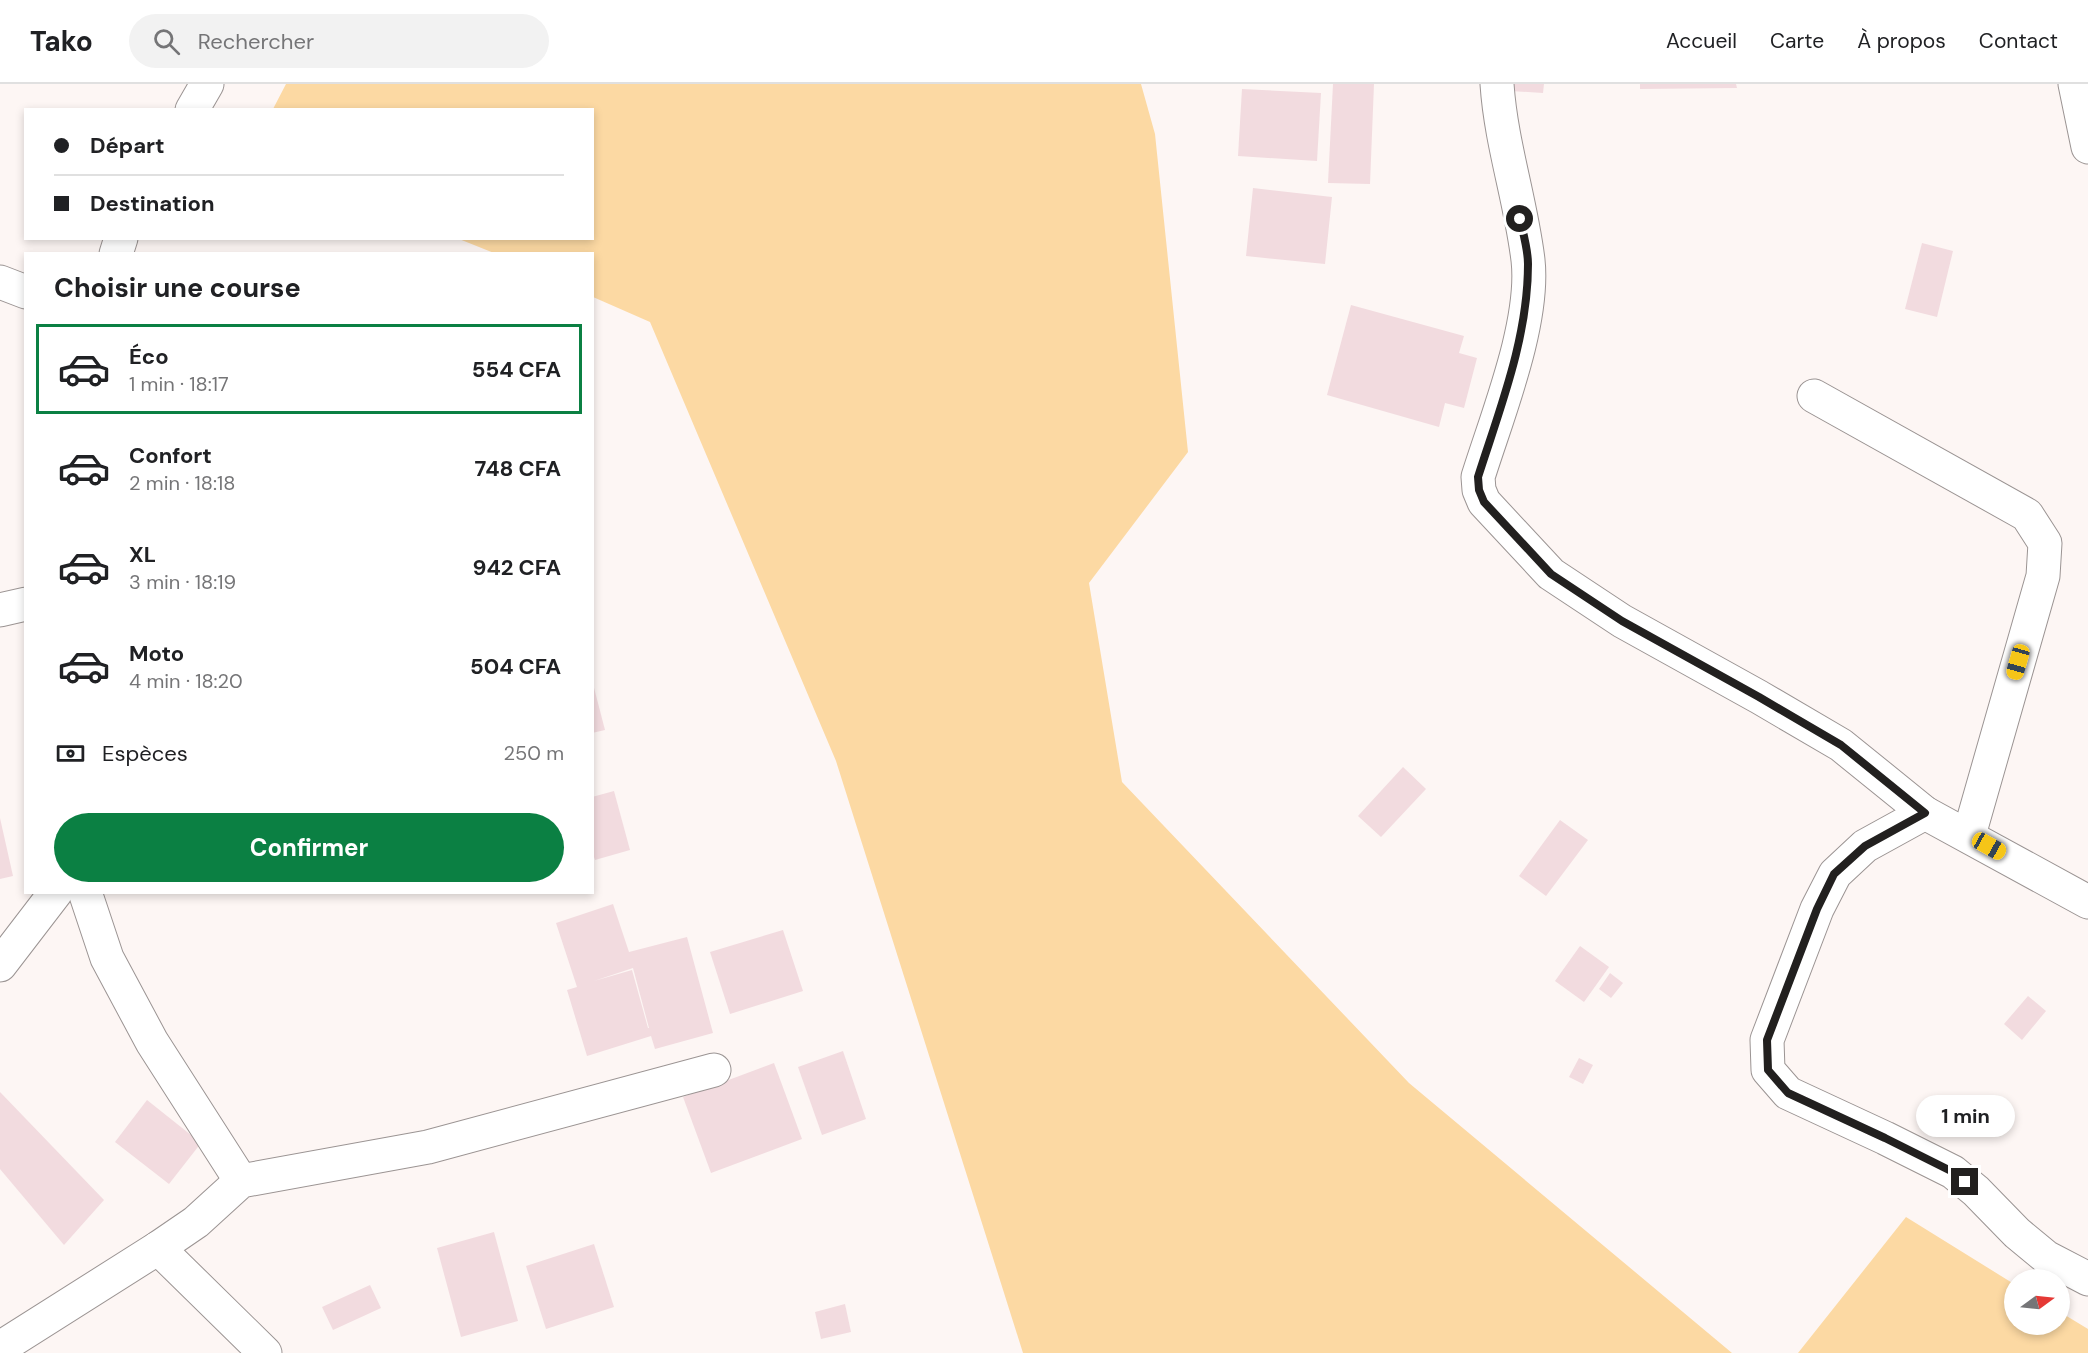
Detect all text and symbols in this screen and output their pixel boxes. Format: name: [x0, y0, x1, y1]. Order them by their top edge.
search box: [129, 14, 549, 68]
text: Tako: [30, 23, 93, 60]
icon: search: [150, 25, 183, 58]
text: Rechercher: [198, 27, 314, 56]
text: Accueil: [1666, 27, 1737, 55]
text: Carte: [1770, 27, 1824, 55]
text: À propos: [1857, 27, 1946, 55]
text: Contact: [1979, 27, 2058, 55]
text: Départ: [90, 131, 165, 160]
text: Destination: [90, 189, 215, 218]
route start: [1506, 205, 1533, 232]
text: Choisir une course: [54, 270, 301, 305]
icon: car: [57, 342, 111, 396]
text: Éco: [129, 342, 169, 371]
text: 554 CFA: [472, 355, 561, 384]
text: 1 min · 18:17: [129, 371, 229, 397]
icon: car: [57, 441, 111, 495]
text: Confort: [129, 441, 212, 470]
text: 748 CFA: [475, 454, 561, 483]
text: 2 min · 18:18: [129, 470, 235, 496]
icon: car: [57, 540, 111, 594]
text: XL: [129, 540, 156, 569]
text: 942 CFA: [472, 553, 561, 582]
text: 3 min · 18:19: [129, 569, 236, 595]
icon: car: [57, 639, 111, 693]
text: Moto: [129, 639, 184, 668]
car: [2004, 642, 2032, 682]
text: 504 CFA: [470, 652, 561, 681]
text: 4 min · 18:20: [129, 668, 243, 694]
icon: cash: [54, 737, 87, 770]
text: Espèces: [102, 739, 188, 768]
text: 250 m: [503, 740, 564, 766]
button: Confirmer: [54, 813, 564, 882]
car: [1969, 829, 2009, 863]
callout: 1 min: [1916, 1095, 2014, 1137]
text: 1 min: [1941, 1103, 1990, 1129]
route end: [1951, 1168, 1978, 1195]
north arrow: [2004, 1269, 2070, 1335]
map controls: [2004, 1269, 2070, 1335]

